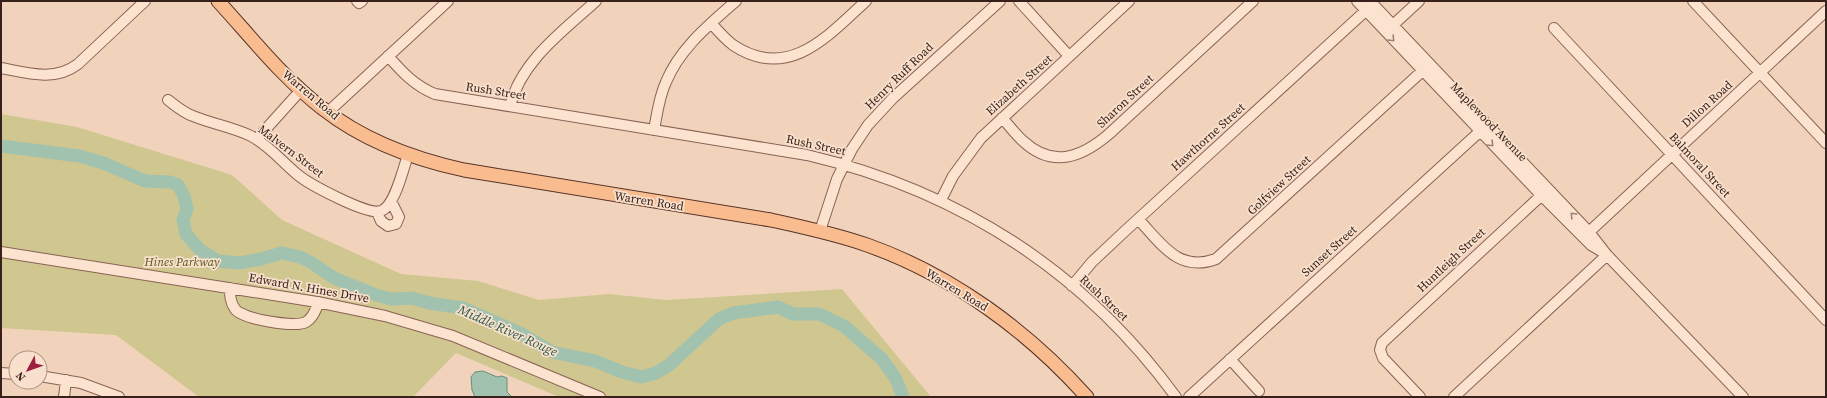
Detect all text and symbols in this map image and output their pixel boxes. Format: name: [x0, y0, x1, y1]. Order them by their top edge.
one-way arrow: [1387, 34, 1395, 42]
street label: Henry Ruff Road: [861, 39, 937, 113]
street label: Elizabeth Street: [982, 51, 1056, 119]
street label: Warren Road: [279, 66, 343, 124]
street label: Sharon Street: [1093, 71, 1157, 131]
street label: Dillon Road: [1678, 77, 1736, 131]
street label: Rush Street: [465, 78, 527, 104]
street label: Maplewood Avenue: [1447, 79, 1531, 165]
street label: Hawthorne Street: [1168, 99, 1248, 175]
street label: Malvern Street: [255, 121, 327, 181]
street label: Balmoral Street: [1666, 129, 1734, 201]
street label: Rush Street: [785, 131, 847, 159]
one-way arrow: [1486, 139, 1494, 147]
street label: Golfview Street: [1244, 151, 1314, 219]
street label: Warren Road: [613, 188, 685, 214]
one-way arrow: [1570, 212, 1578, 220]
street label: Sunset Street: [1298, 222, 1360, 280]
street label: Huntleigh Street: [1413, 224, 1489, 296]
park label: Hines Parkway: [144, 254, 220, 270]
street label: Warren Road: [923, 265, 991, 315]
street label: Edward N. Hines Drive: [248, 270, 370, 306]
street label: Rush Street: [1076, 271, 1132, 325]
water label: Middle River Rouge: [455, 301, 561, 360]
north arrow: [8, 350, 48, 390]
text: N: [13, 368, 29, 384]

